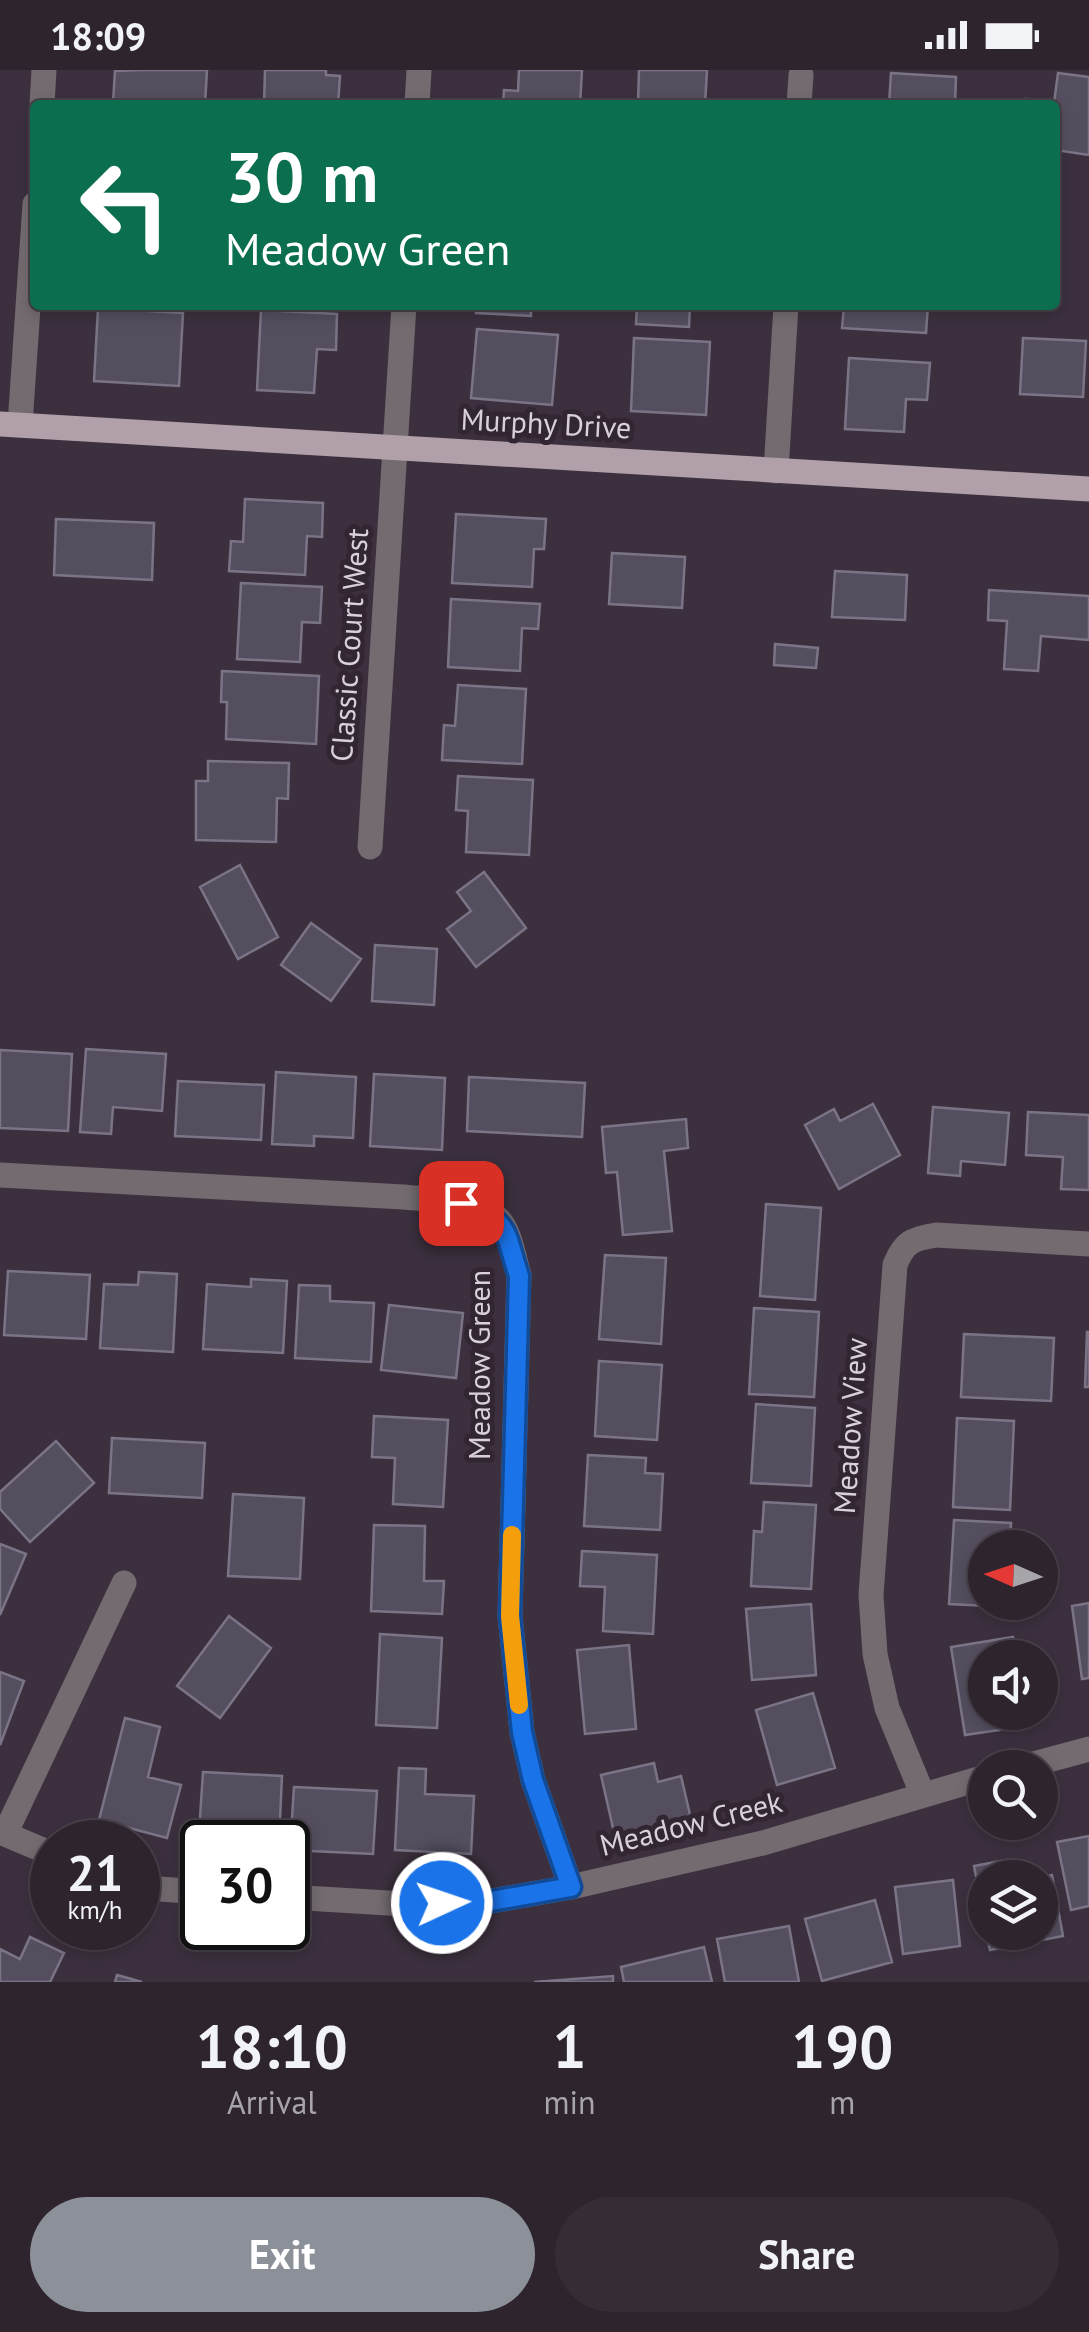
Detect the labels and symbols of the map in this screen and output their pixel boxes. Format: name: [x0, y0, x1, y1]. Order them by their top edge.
street label: Murphy Drive: [460, 399, 632, 446]
street label: Classic Court West: [321, 527, 376, 763]
pin: [419, 1161, 504, 1246]
street label: Meadow Green: [459, 1270, 498, 1460]
street label: Meadow View: [824, 1337, 875, 1515]
north arrow: [968, 1530, 1058, 1620]
street label: Meadow Creek: [595, 1781, 786, 1864]
speed limit sign: 30: [180, 1820, 310, 1950]
position arrow: [390, 1851, 494, 1955]

